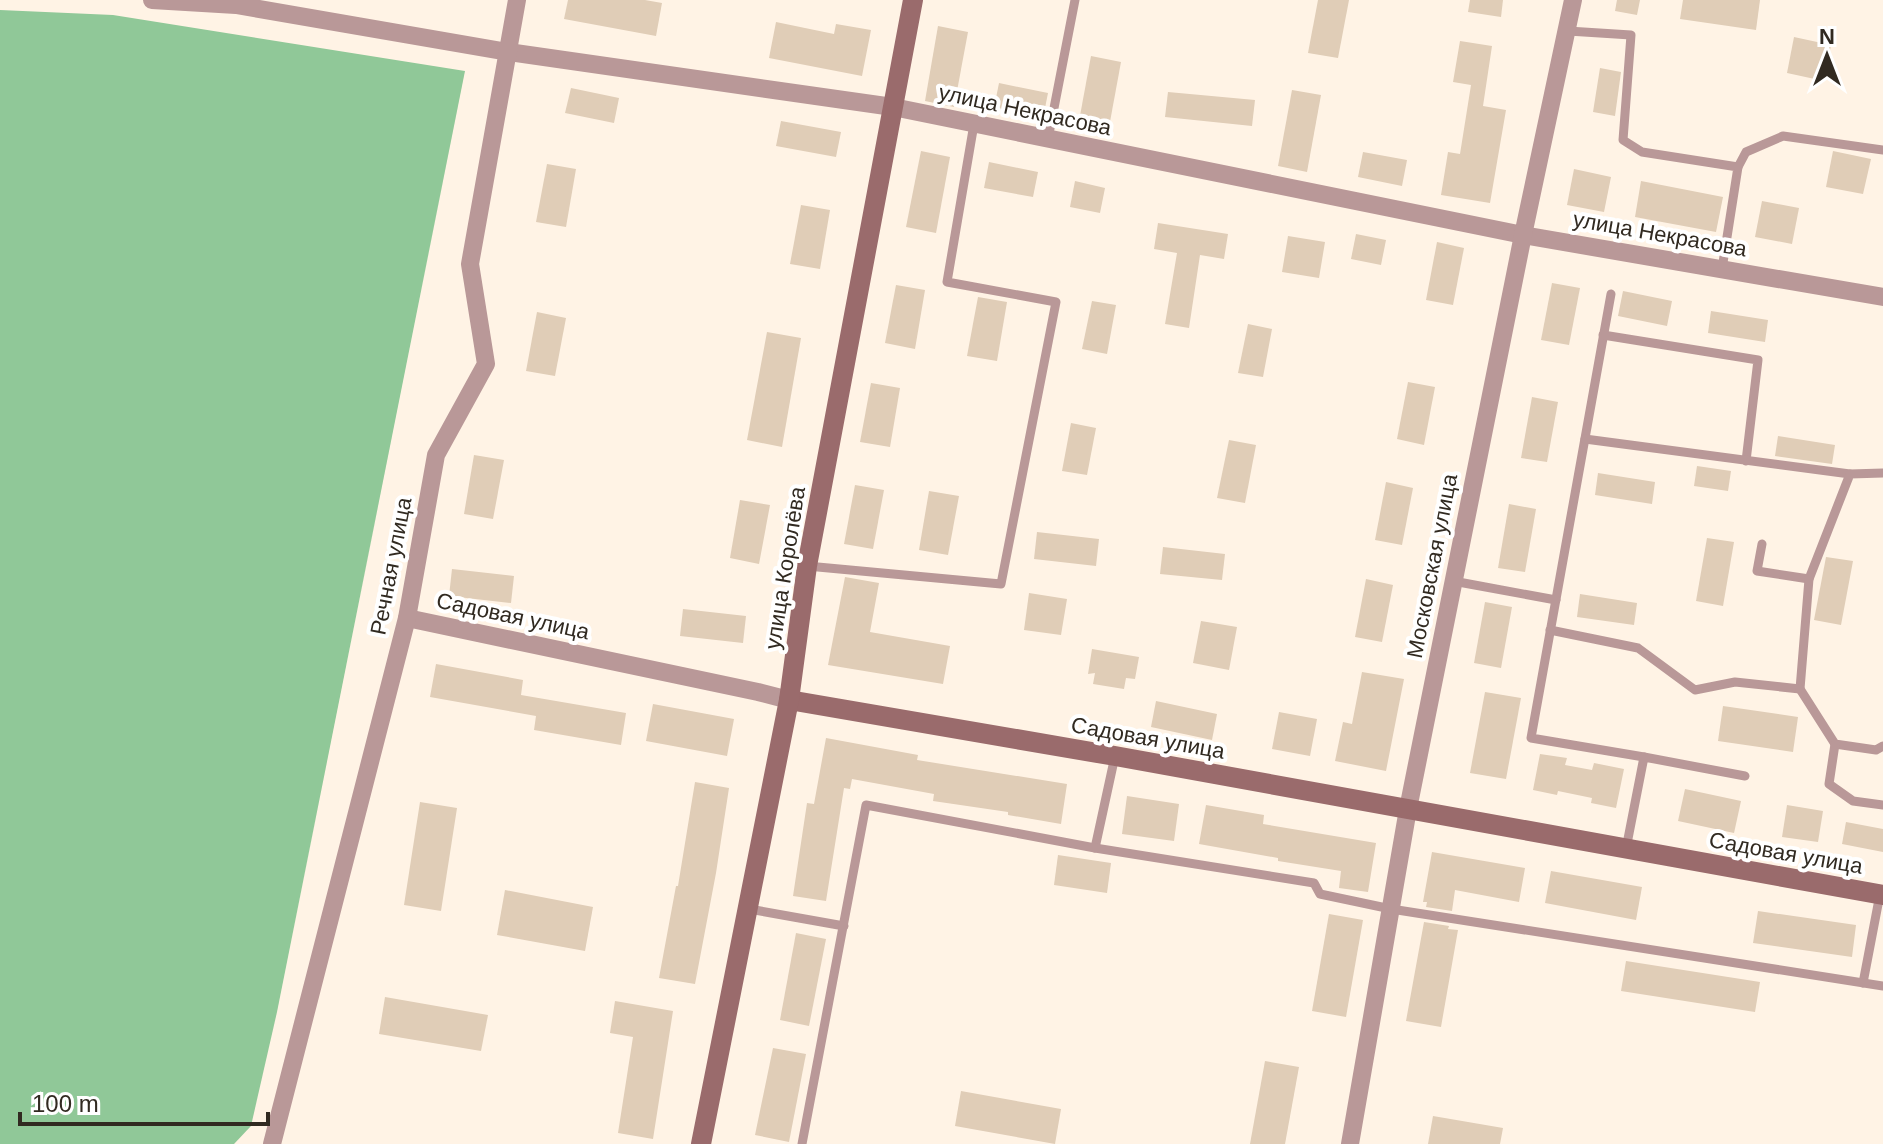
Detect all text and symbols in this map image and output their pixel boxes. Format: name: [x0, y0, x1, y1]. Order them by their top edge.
north arrow: [1787, 16, 1867, 96]
text: N: [1819, 24, 1835, 49]
street label: улица Некрасова: [936, 79, 1114, 141]
street label: улица Некрасова: [1571, 206, 1750, 262]
street label: Московская улица: [1402, 471, 1462, 660]
street label: улица Королёва: [760, 484, 810, 651]
street label: Речная улица: [365, 494, 417, 637]
street label: Садовая улица: [434, 588, 592, 645]
street label: Садовая улица: [1069, 712, 1228, 764]
street label: Садовая улица: [1707, 827, 1866, 879]
scale bar: [20, 1076, 268, 1126]
text: 100 m: [32, 1090, 99, 1117]

